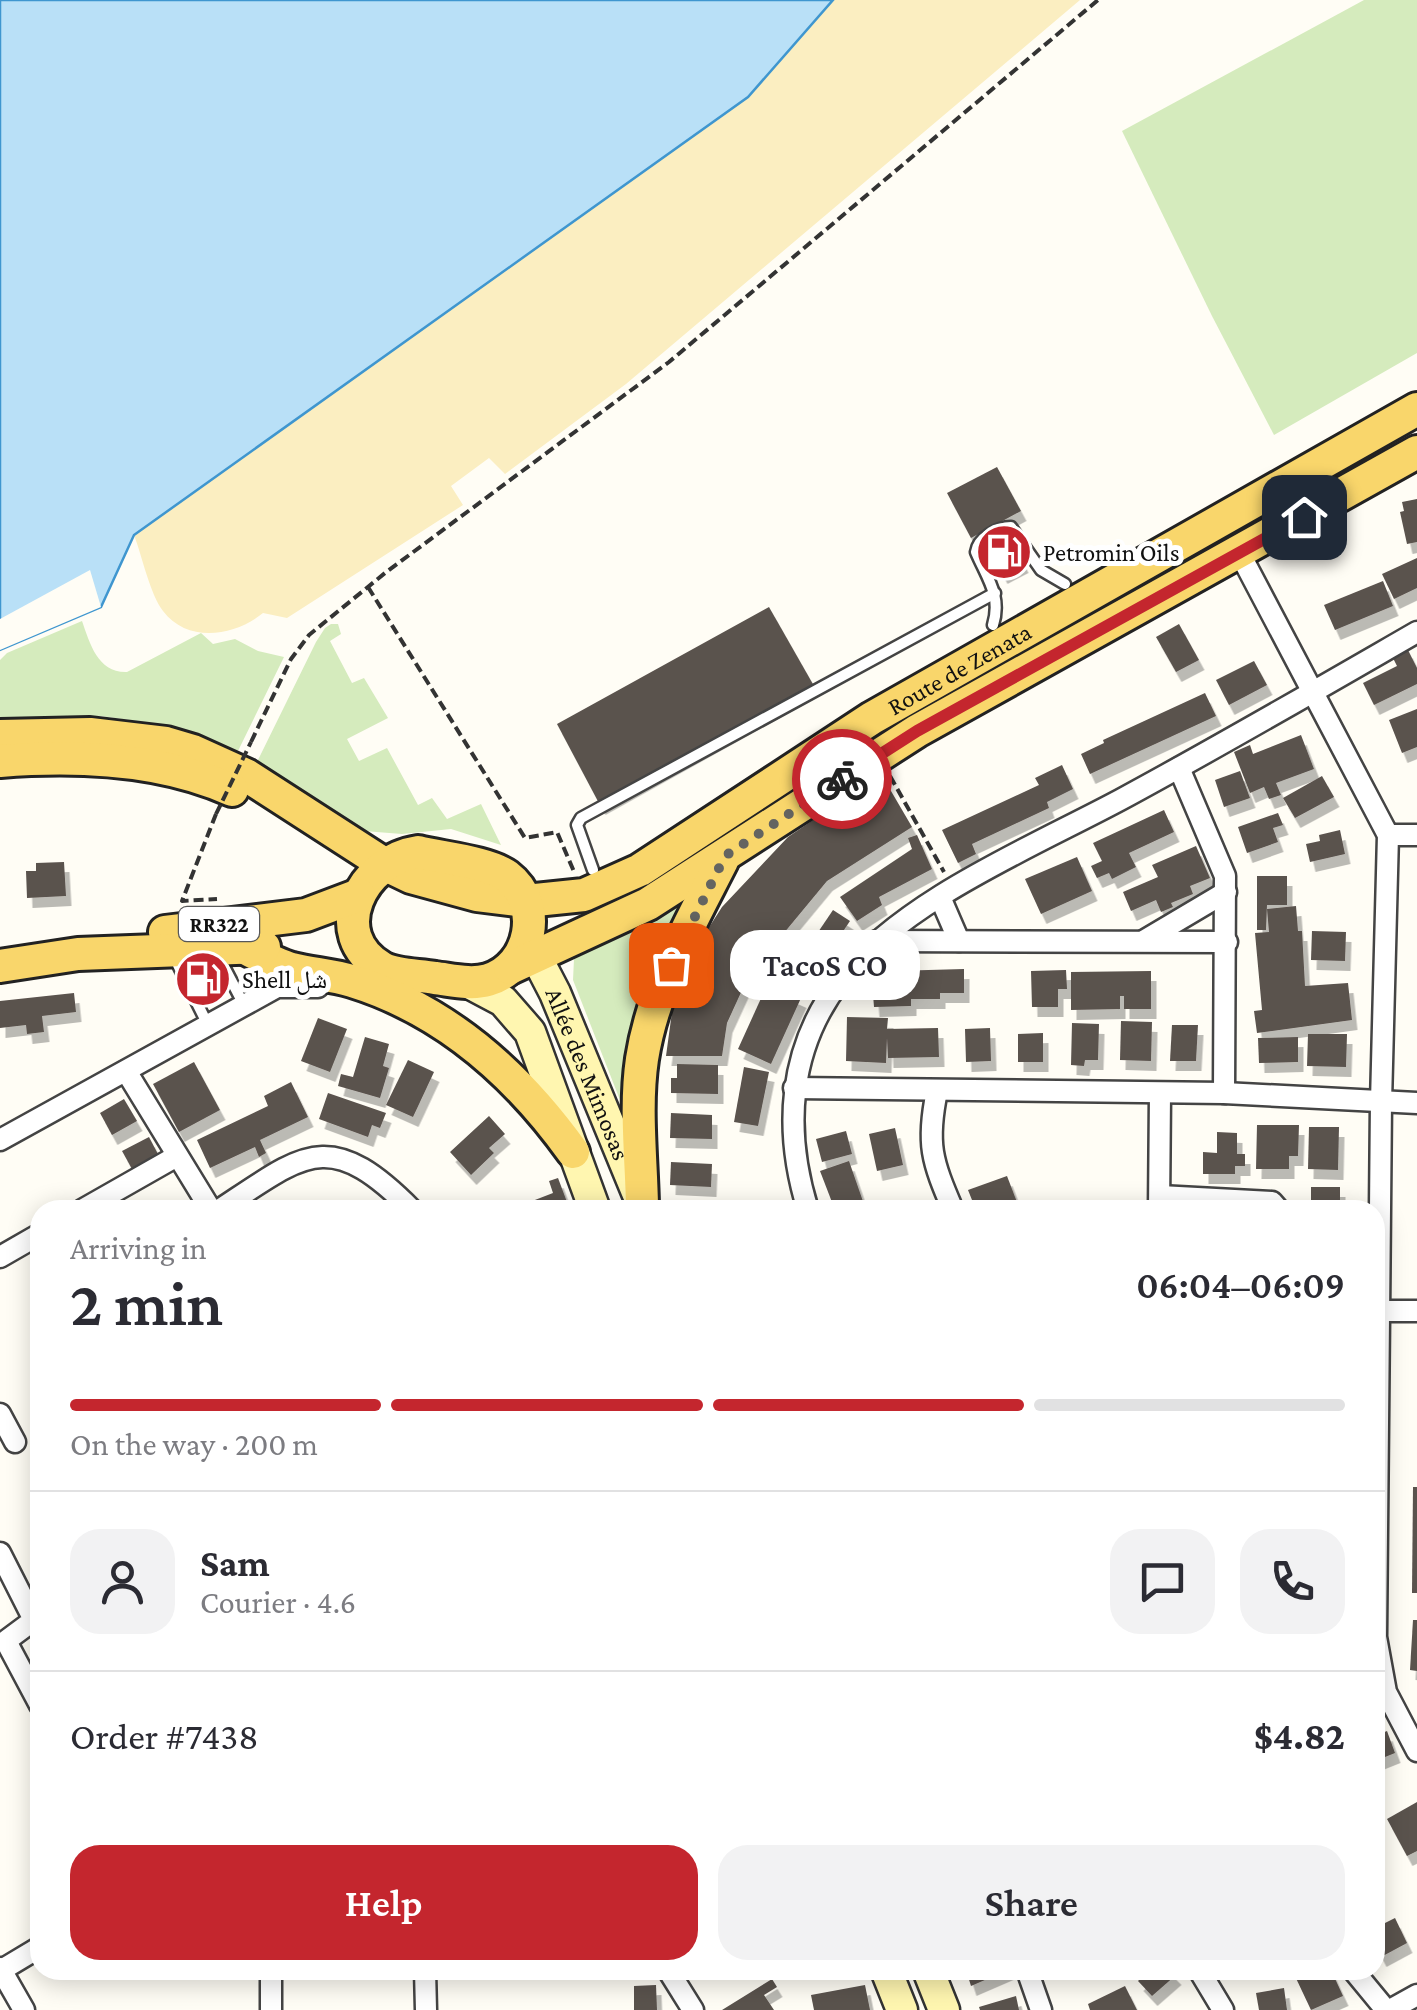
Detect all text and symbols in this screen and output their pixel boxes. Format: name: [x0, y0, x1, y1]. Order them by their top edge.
pin: [1262, 475, 1347, 560]
icon: home: [1277, 490, 1332, 545]
fuel station icon: Petromin Oils: [974, 522, 1034, 582]
place label: Petromin Oils: [1043, 539, 1180, 566]
street label: Route de Zenata: [883, 617, 1036, 720]
courier: [792, 729, 892, 829]
icon: bike: [815, 752, 870, 807]
road number: RR322: [179, 907, 259, 941]
pin: [629, 923, 714, 1008]
callout: TacoS CO: [731, 930, 921, 1000]
icon: bag: [644, 938, 699, 993]
text: TacoS CO: [762, 947, 888, 983]
fuel station icon: Shell شل: [173, 949, 233, 1009]
place label: Shell شل: [242, 966, 327, 995]
street label: Allée des Mimosas: [540, 984, 635, 1164]
text: Arriving in: [70, 1230, 207, 1266]
text: 06:04–06:09: [1136, 1264, 1345, 1306]
text: 2 min: [70, 1267, 223, 1339]
text: On the way · 200 m: [70, 1426, 318, 1462]
button: person: [70, 1529, 175, 1634]
button: chat: [1110, 1529, 1215, 1634]
button: phone: [1240, 1529, 1345, 1634]
text: Sam: [200, 1542, 270, 1584]
text: Courier · 4.6: [200, 1584, 356, 1620]
text: Order #7438: [70, 1715, 259, 1757]
text: $4.82: [1254, 1715, 1345, 1757]
button: Help: [70, 1845, 698, 1960]
button: Share: [718, 1845, 1345, 1960]

